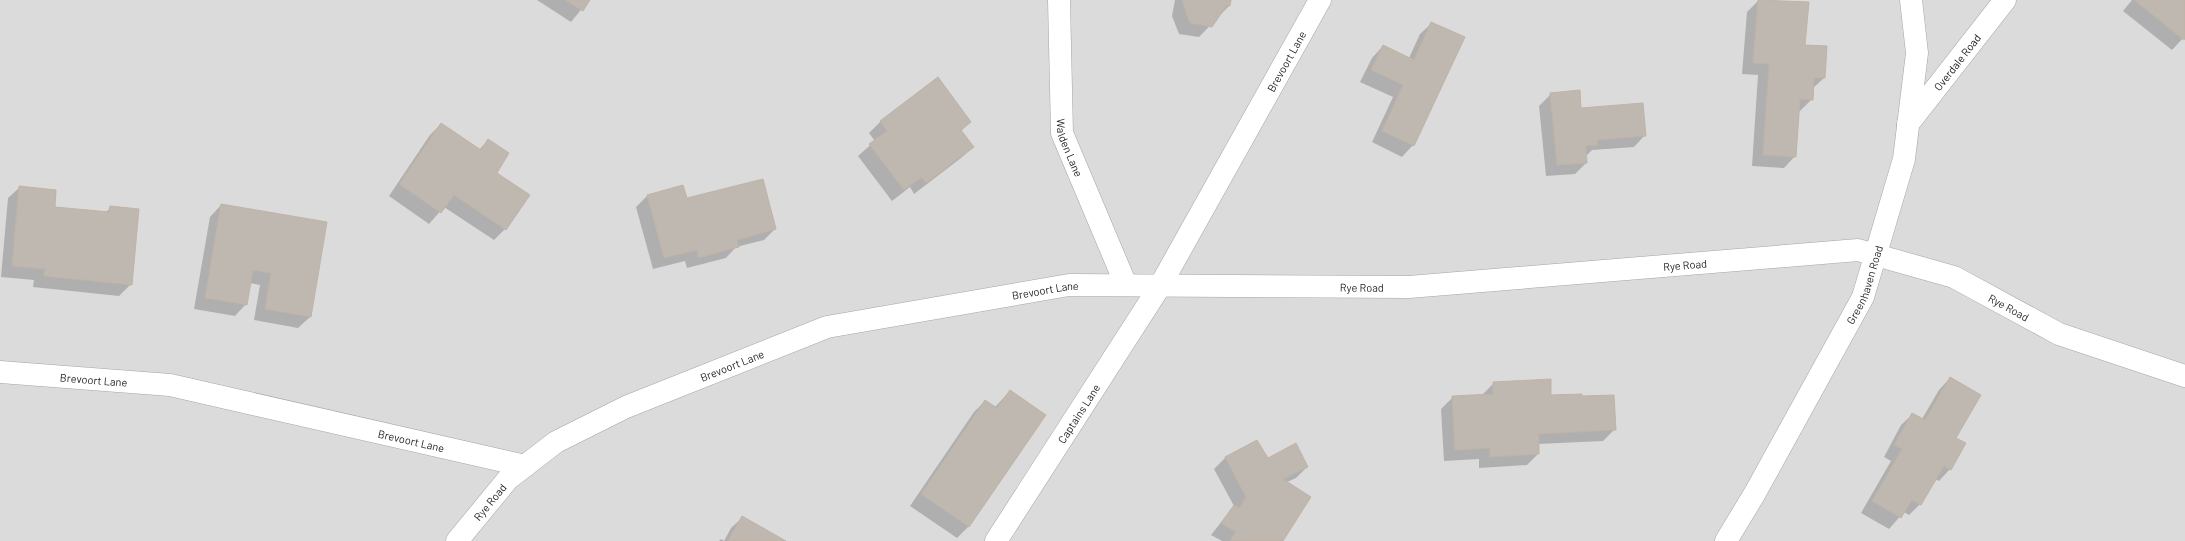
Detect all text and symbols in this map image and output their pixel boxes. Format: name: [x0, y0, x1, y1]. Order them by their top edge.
street label: Brevoort Lane: [1264, 28, 1308, 94]
street label: Overdale Road: [1931, 31, 1983, 93]
street label: Walden Lane: [1055, 118, 1086, 178]
street label: Greenhaven Road: [1843, 244, 1885, 326]
street label: Rye Road: [1662, 256, 1707, 273]
street label: Brevoort Lane: [1011, 278, 1079, 301]
street label: Rye Road: [1340, 280, 1384, 293]
street label: Rye Road: [1987, 291, 2032, 323]
street label: Brevoort Lane: [698, 346, 766, 383]
street label: Brevoort Lane: [60, 370, 128, 388]
street label: Captains Lane: [1054, 381, 1102, 445]
street label: Brevoort Lane: [377, 426, 446, 454]
street label: Rye Road: [470, 480, 508, 523]

